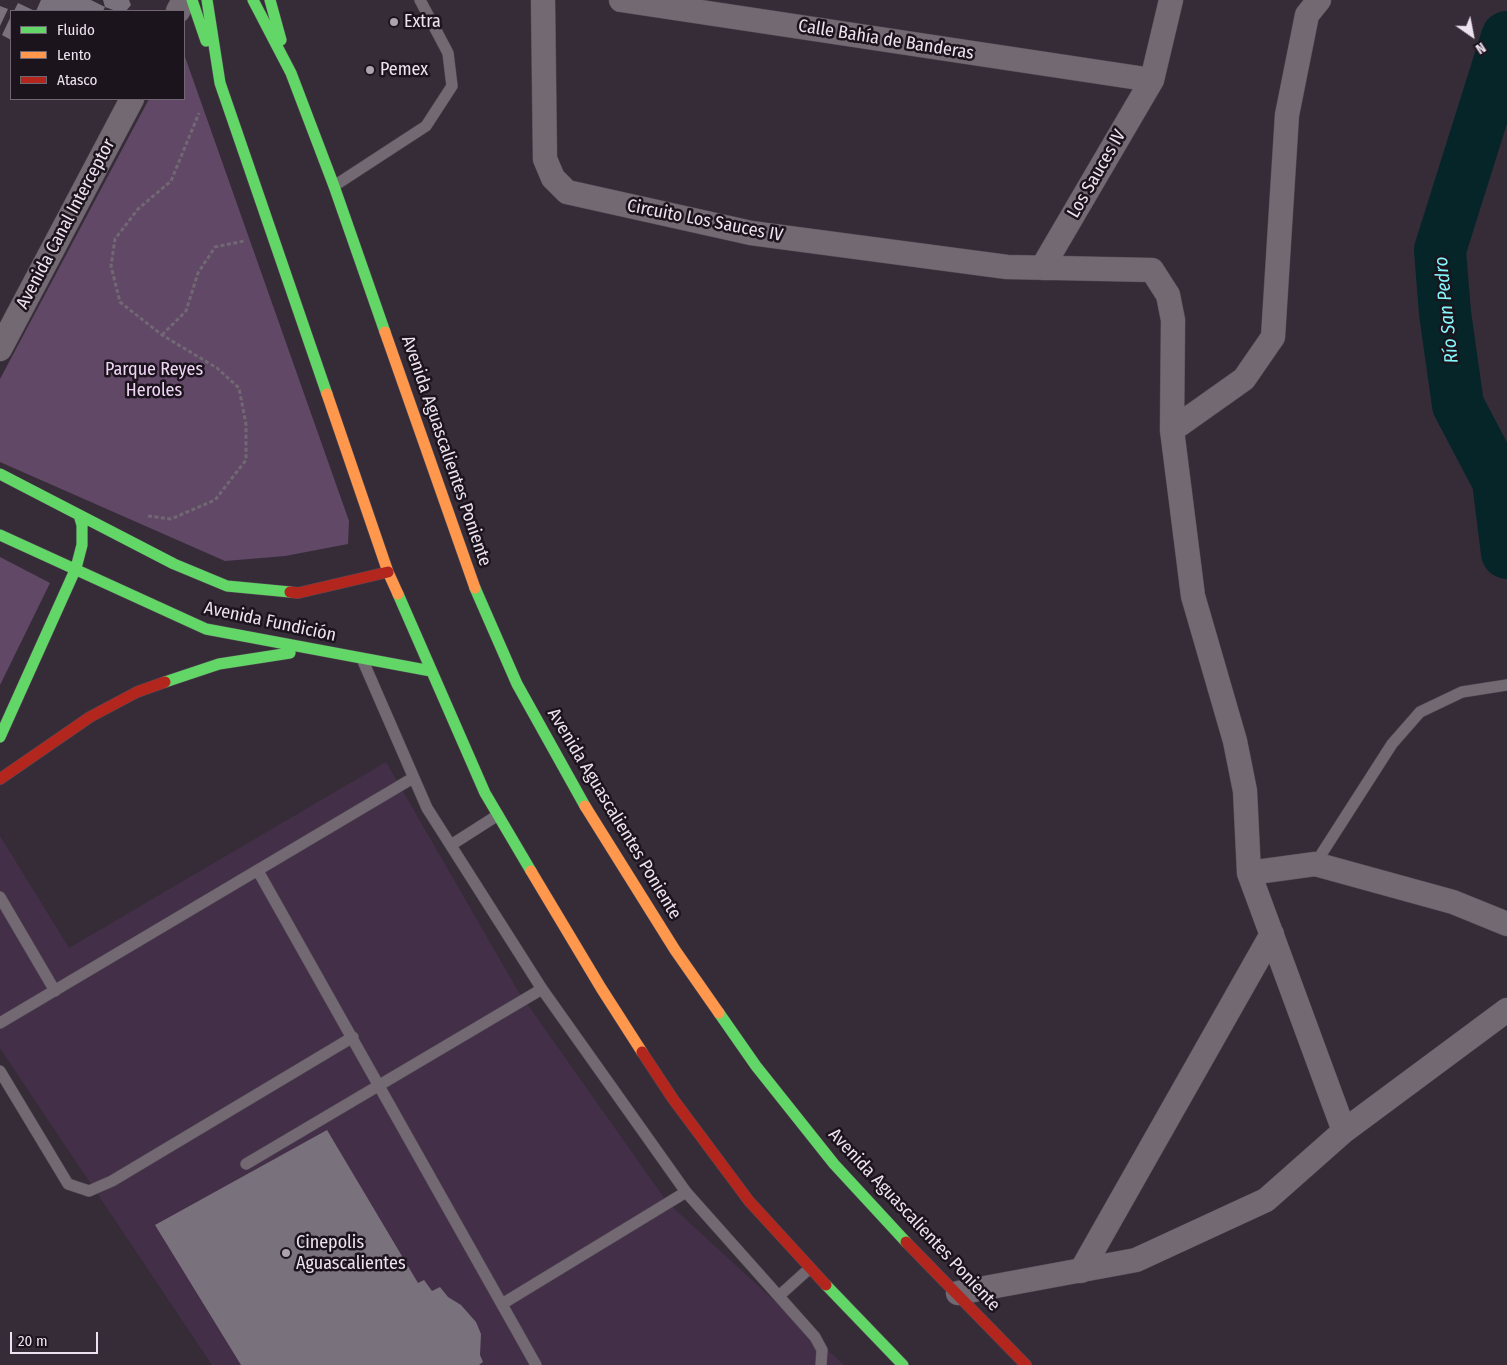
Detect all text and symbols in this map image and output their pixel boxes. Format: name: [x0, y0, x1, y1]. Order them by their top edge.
legend: [10, 10, 185, 100]
north arrow: [1447, 10, 1497, 60]
place label: Extra: [404, 11, 441, 33]
street label: Calle Bahía de Banderas: [797, 15, 975, 65]
marker: Extra: [388, 16, 400, 28]
text: Fluido: [57, 21, 95, 39]
text: N: [1472, 39, 1489, 57]
text: Lento: [57, 46, 91, 64]
place label: Pemex: [380, 59, 428, 81]
marker: Pemex: [364, 64, 376, 76]
text: Atasco: [57, 71, 97, 89]
street label: Los Sauces IV: [1063, 126, 1131, 222]
street label: Avenida Canal Interceptor: [12, 135, 120, 313]
street label: Circuito Los Sauces IV: [625, 195, 785, 247]
water label: Río San Pedro: [1430, 256, 1464, 364]
street label: Avenida Aguascalientes Poniente: [396, 333, 496, 569]
park label: Parque Reyes Heroles: [105, 359, 203, 402]
street label: Avenida Fundición: [202, 597, 338, 647]
street label: Avenida Aguascalientes Poniente: [542, 705, 686, 923]
street label: Avenida Aguascalientes Poniente: [824, 1124, 1004, 1316]
place label: Cinepolis Aguascalientes: [296, 1232, 406, 1274]
marker: Cinepolis Aguascalientes: [280, 1247, 292, 1259]
scale bar: [12, 1322, 100, 1354]
text: 20 m: [18, 1332, 48, 1350]

